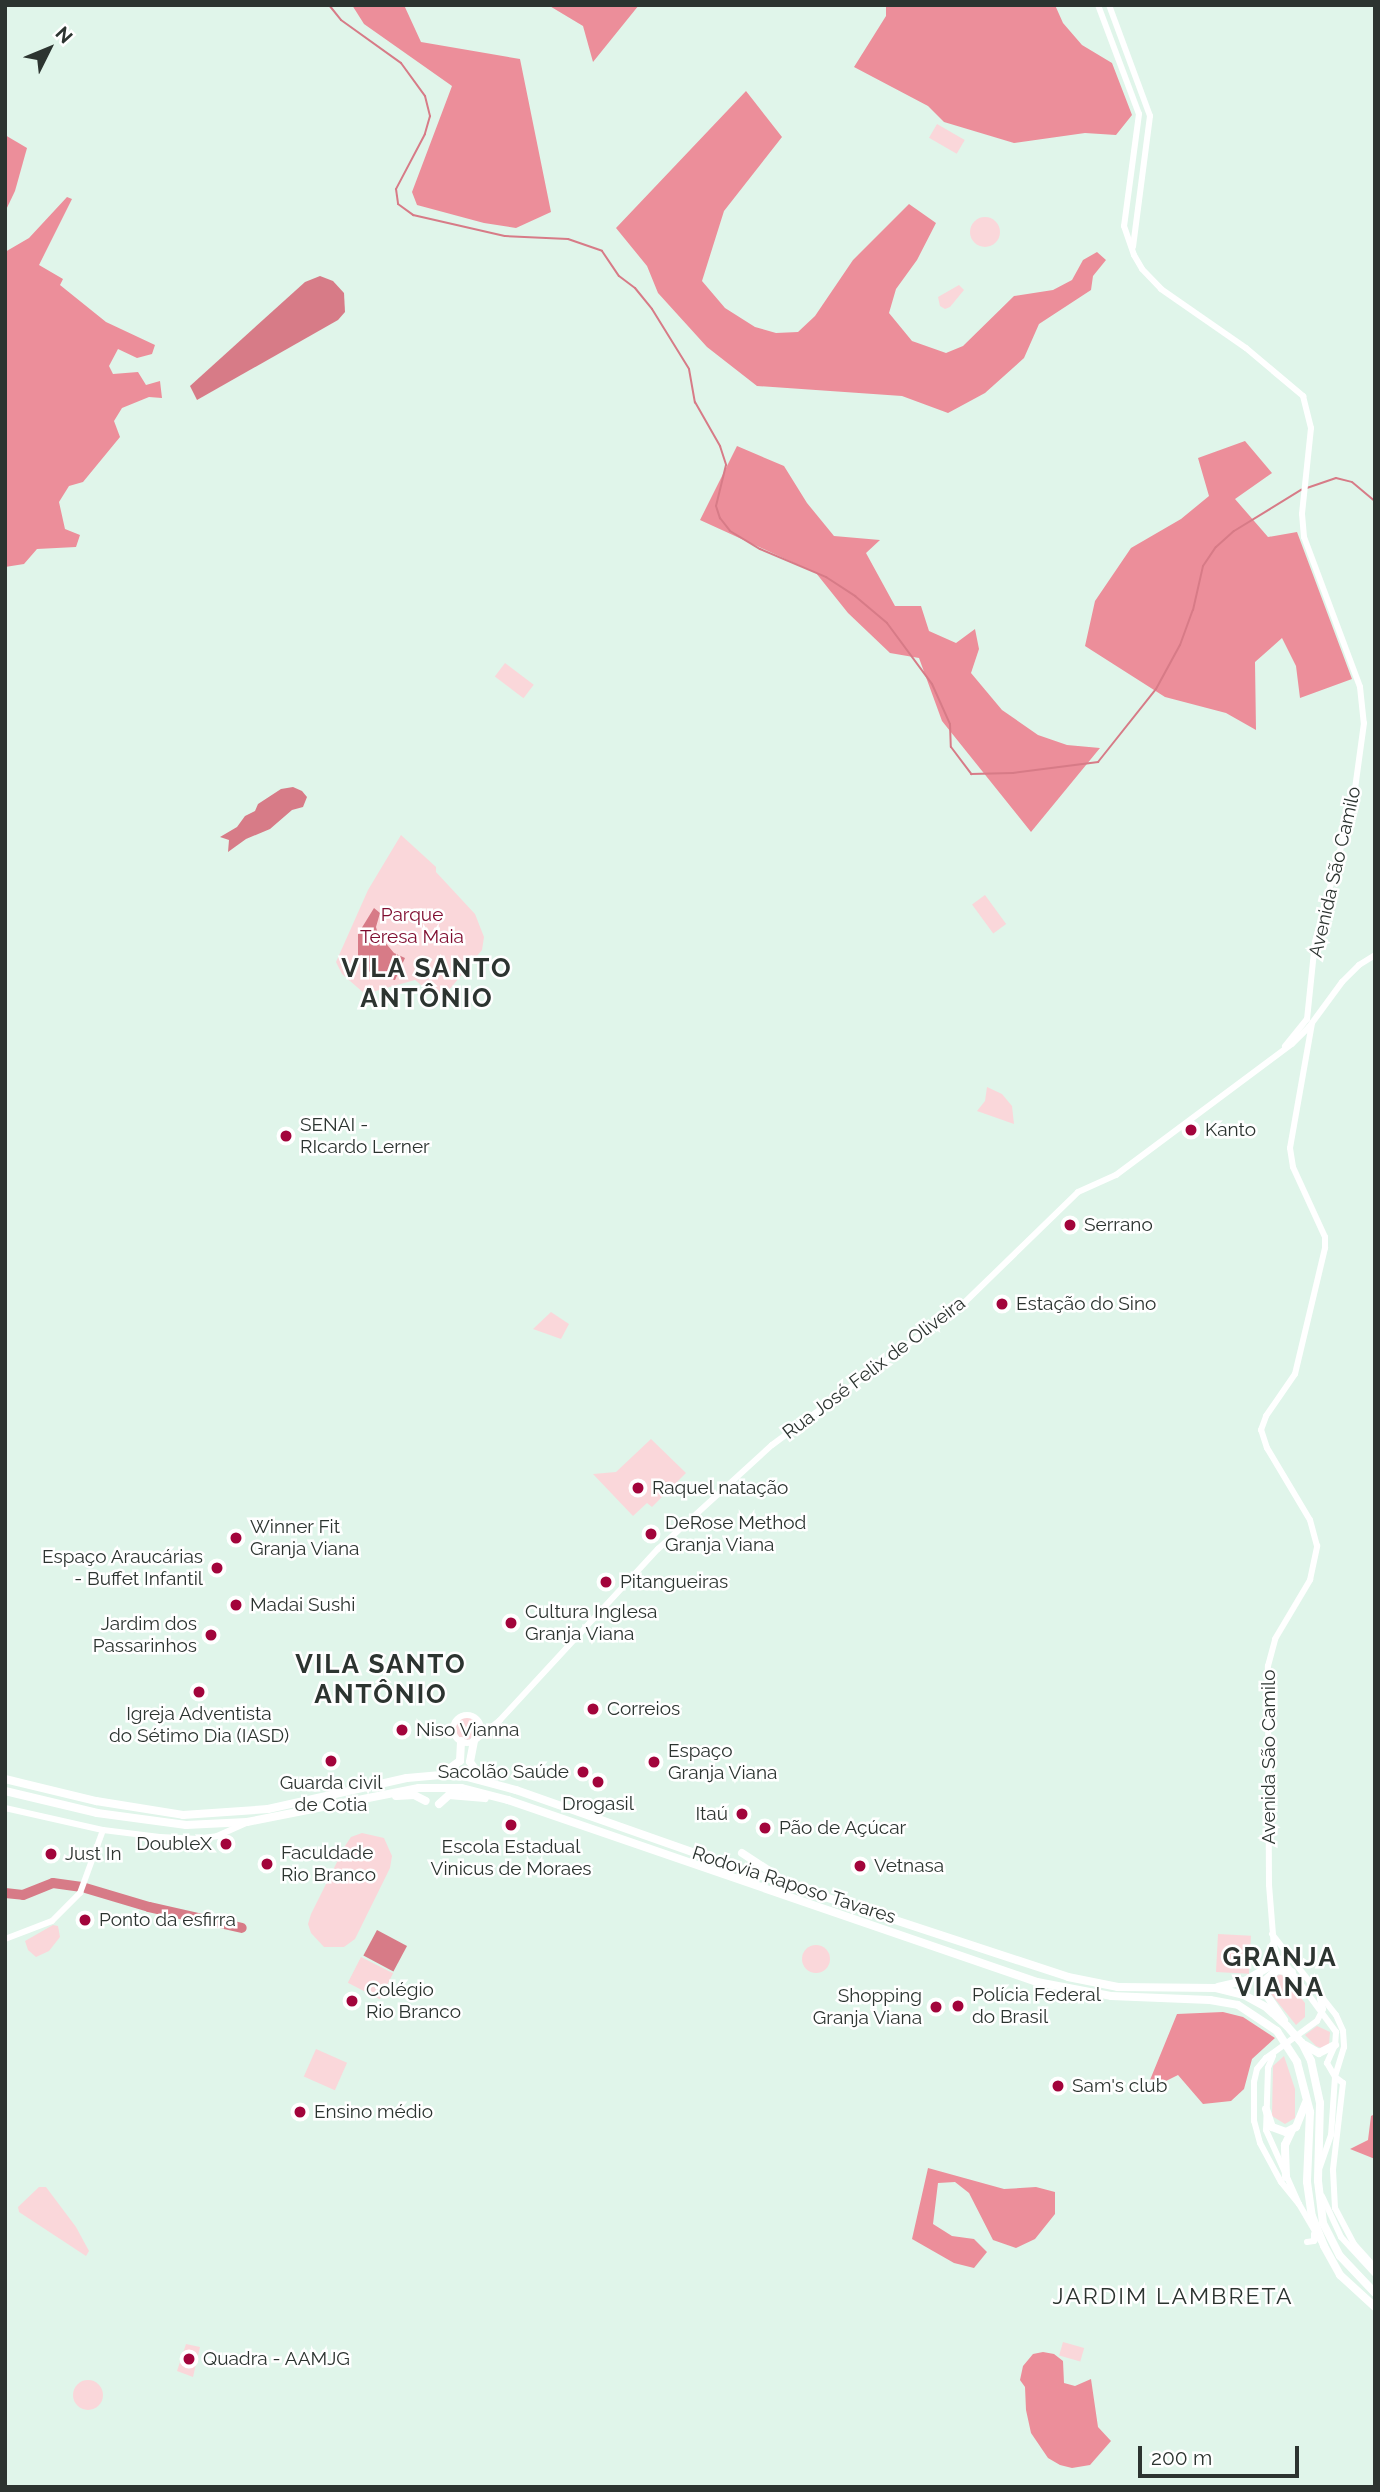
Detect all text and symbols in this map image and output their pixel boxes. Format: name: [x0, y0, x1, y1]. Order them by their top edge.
north arrow: [14, 14, 84, 84]
text: N: [51, 22, 77, 47]
street label: Avenida São Camilo: [1304, 784, 1366, 960]
park label: Parque Teresa Maia: [360, 904, 464, 948]
district label: VILA SANTO ANTÔNIO: [342, 953, 512, 1014]
place label: SENAI - RIcardo Lerner: [300, 1114, 430, 1158]
place label: Kanto: [1205, 1119, 1256, 1141]
marker: Kanto: [1183, 1122, 1199, 1138]
marker: SENAI - RIcardo Lerner: [278, 1128, 294, 1144]
place label: Serrano: [1084, 1214, 1153, 1236]
marker: Serrano: [1062, 1217, 1078, 1233]
street label: Rua José Felix de Oliveira: [778, 1292, 970, 1444]
place label: Estação do Sino: [1016, 1293, 1156, 1315]
marker: Estação do Sino: [994, 1296, 1010, 1312]
place label: Raquel natação: [652, 1477, 789, 1499]
marker: Raquel natação: [630, 1480, 646, 1496]
place label: DeRose Method Granja Viana: [665, 1512, 806, 1556]
place label: Winner Fit Granja Viana: [250, 1516, 360, 1560]
marker: DeRose Method Granja Viana: [643, 1526, 659, 1542]
marker: Winner Fit Granja Viana: [228, 1530, 244, 1546]
place label: Espaço Araucárias - Buffet Infantil: [41, 1546, 203, 1590]
marker: Espaço Araucárias - Buffet Infantil: [209, 1560, 225, 1576]
place label: Pitangueiras: [620, 1571, 728, 1593]
marker: Pitangueiras: [598, 1574, 614, 1590]
place label: Madai Sushi: [250, 1594, 355, 1616]
marker: Madai Sushi: [228, 1597, 244, 1613]
place label: Cultura Inglesa Granja Viana: [525, 1601, 657, 1645]
place label: Jardim dos Passarinhos: [93, 1613, 197, 1657]
marker: Cultura Inglesa Granja Viana: [503, 1615, 519, 1631]
marker: Jardim dos Passarinhos: [203, 1627, 219, 1643]
district label: VILA SANTO ANTÔNIO: [296, 1649, 466, 1710]
street label: Avenida São Camilo: [1258, 1670, 1280, 1844]
marker: Igreja Adventista do Sétimo Dia (IASD): [191, 1684, 207, 1700]
place label: Correios: [607, 1698, 680, 1720]
marker: Correios: [585, 1701, 601, 1717]
place label: Igreja Adventista do Sétimo Dia (IASD): [109, 1703, 289, 1747]
place label: Niso Vianna: [416, 1719, 520, 1741]
marker: Niso Vianna: [394, 1722, 410, 1738]
place label: Espaço Granja Viana: [668, 1740, 778, 1784]
marker: Guarda civil de Cotia: [323, 1753, 339, 1769]
marker: Espaço Granja Viana: [646, 1754, 662, 1770]
place label: Sacolão Saúde: [438, 1761, 569, 1783]
marker: Sacolão Saúde: [575, 1764, 591, 1780]
place label: Guarda civil de Cotia: [280, 1772, 382, 1816]
marker: Drogasil: [590, 1774, 606, 1790]
place label: Drogasil: [562, 1793, 634, 1815]
place label: Itaú: [695, 1803, 728, 1825]
marker: Itaú: [734, 1806, 750, 1822]
marker: Escola Estadual Vinicus de Moraes: [503, 1817, 519, 1833]
place label: Pão de Açúcar: [779, 1817, 907, 1839]
marker: Pão de Açúcar: [757, 1820, 773, 1836]
place label: DoubleX: [136, 1833, 212, 1855]
marker: DoubleX: [218, 1836, 234, 1852]
place label: Escola Estadual Vinicus de Moraes: [431, 1836, 591, 1880]
street label: Rodovia Raposo Tavares: [689, 1841, 899, 1929]
place label: Faculdade Rio Branco: [281, 1842, 376, 1886]
place label: Just In: [65, 1843, 122, 1865]
marker: Just In: [43, 1846, 59, 1862]
place label: Vetnasa: [874, 1855, 944, 1877]
marker: Faculdade Rio Branco: [259, 1856, 275, 1872]
marker: Vetnasa: [852, 1858, 868, 1874]
place label: Ponto da esfirra: [99, 1909, 236, 1931]
marker: Ponto da esfirra: [77, 1912, 93, 1928]
district label: GRANJA VIANA: [1223, 1942, 1337, 2004]
place label: Colégio Rio Branco: [366, 1979, 461, 2023]
place label: Polícia Federal do Brasil: [972, 1984, 1101, 2028]
place label: Shopping Granja Viana: [812, 1985, 922, 2029]
marker: Colégio Rio Branco: [344, 1993, 360, 2009]
marker: Polícia Federal do Brasil: [950, 1998, 966, 2014]
marker: Shopping Granja Viana: [928, 1999, 944, 2015]
place label: Sam's club: [1072, 2075, 1167, 2097]
marker: Sam's club: [1050, 2078, 1066, 2094]
place label: Ensino médio: [314, 2101, 433, 2123]
marker: Ensino médio: [292, 2104, 308, 2120]
district label: JARDIM LAMBRETA: [1054, 2282, 1292, 2310]
place label: Quadra - AAMJG: [203, 2348, 350, 2370]
marker: Quadra - AAMJG: [181, 2351, 197, 2367]
scale bar: [1142, 2432, 1303, 2476]
text: 200 m: [1151, 2445, 1212, 2470]

